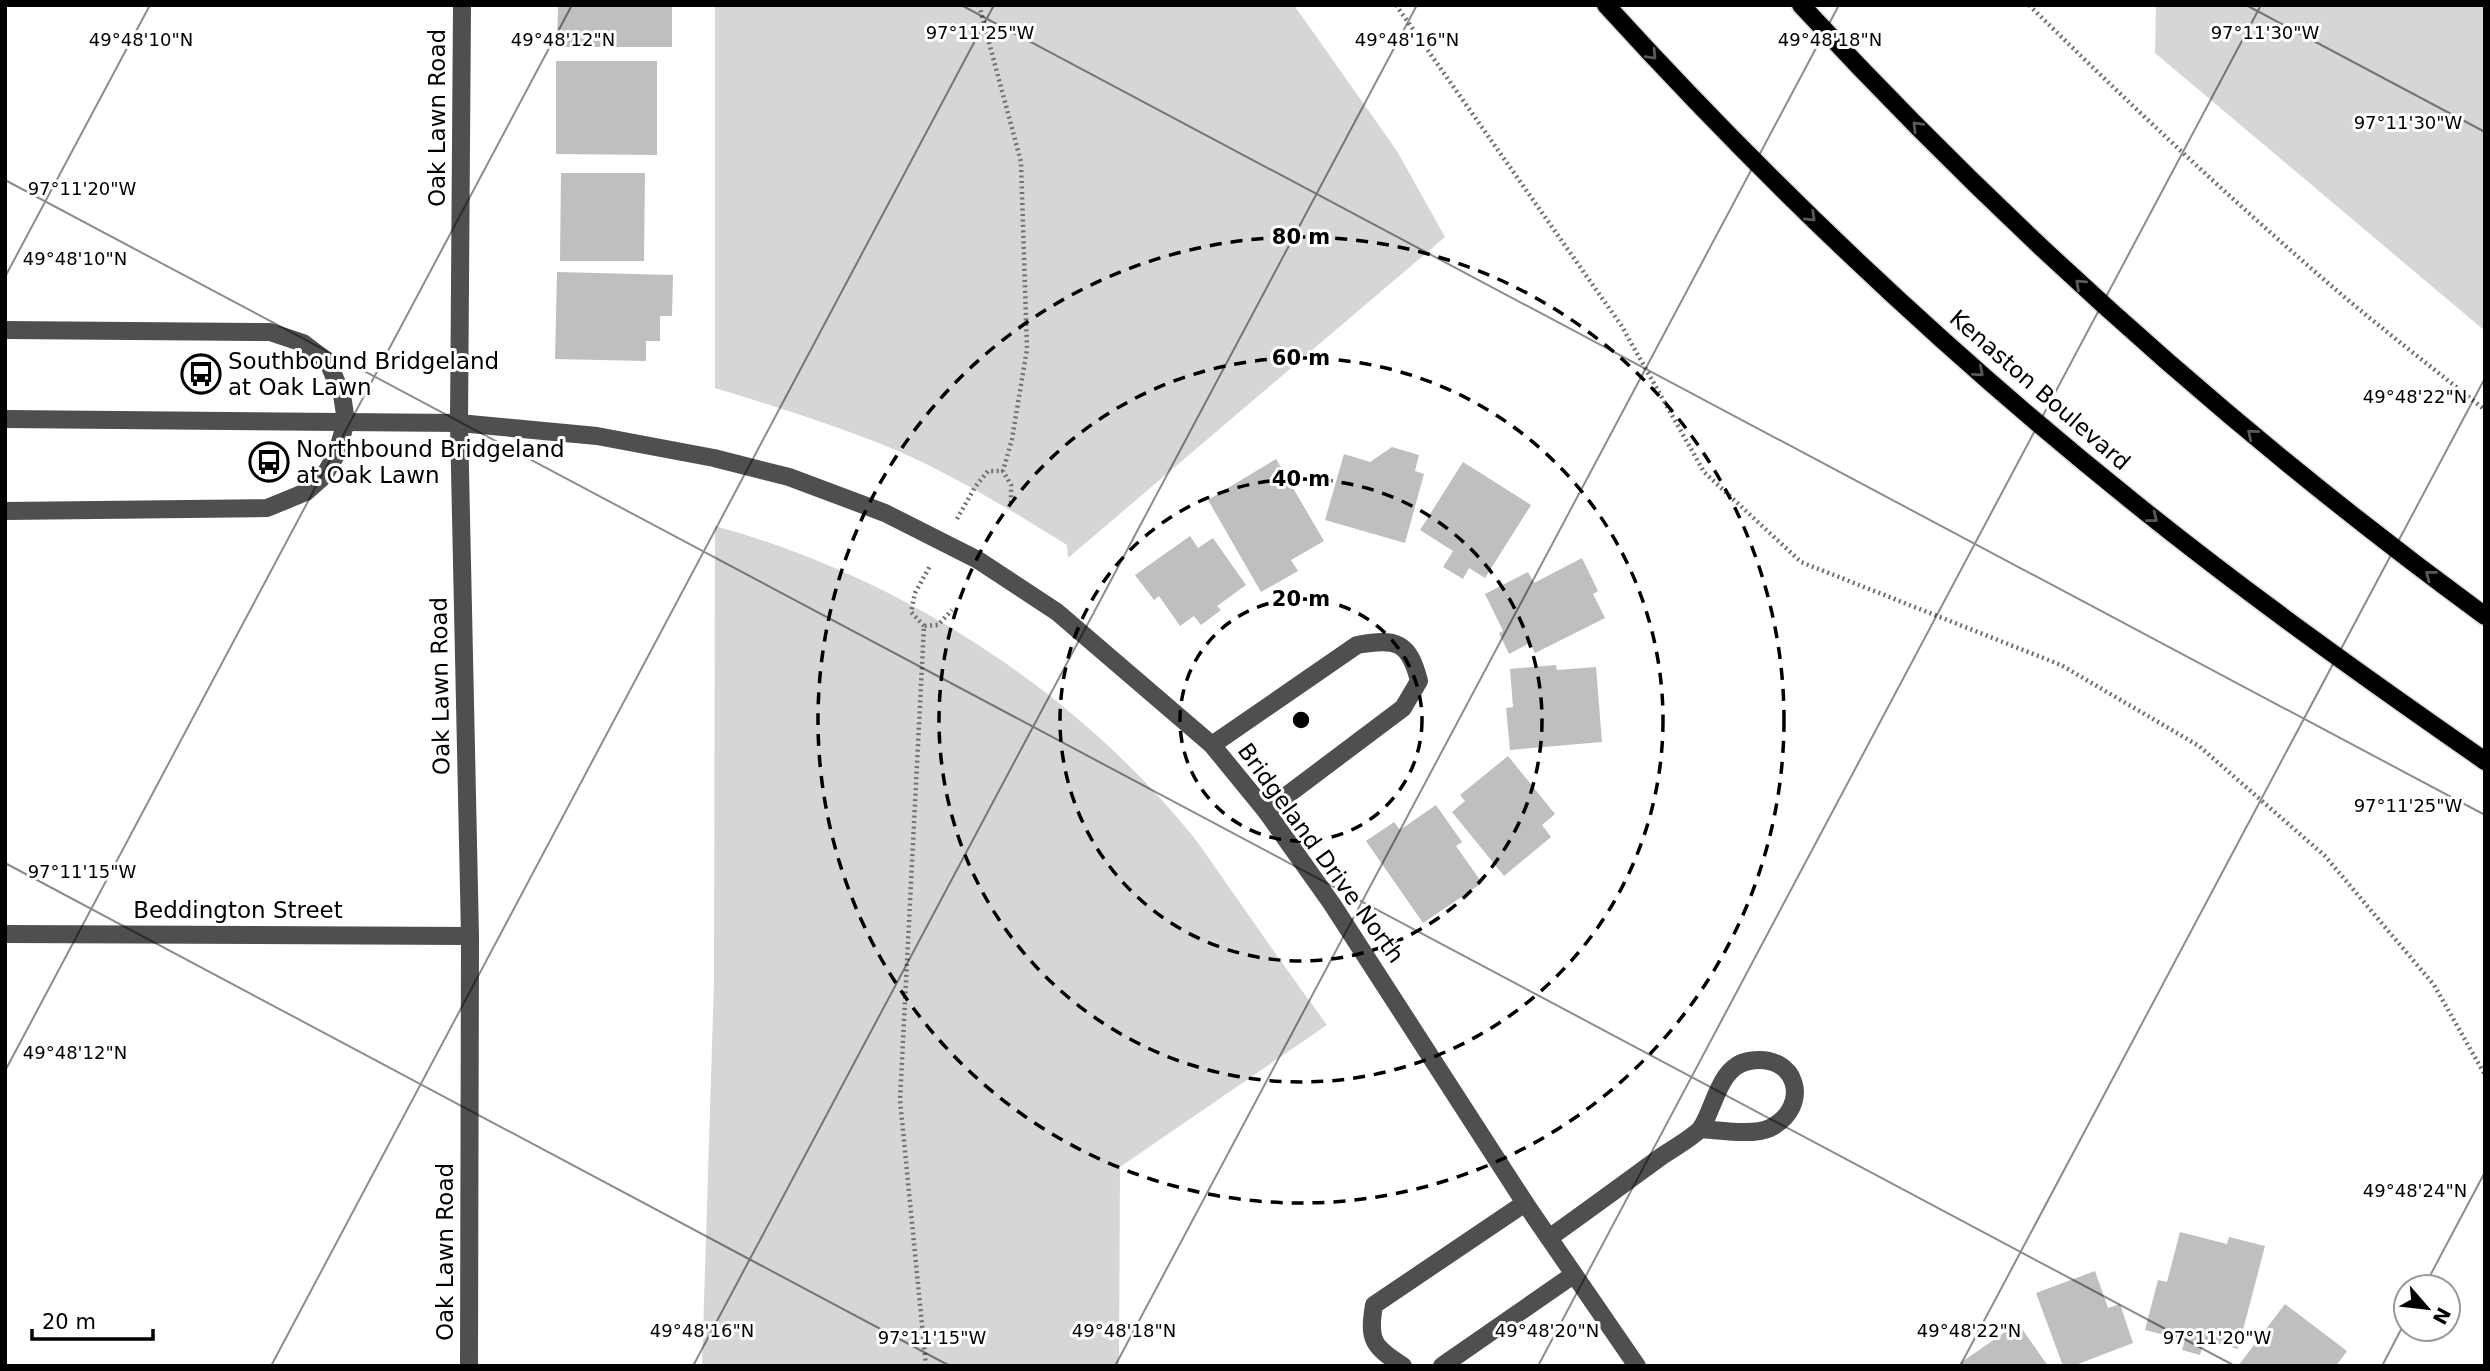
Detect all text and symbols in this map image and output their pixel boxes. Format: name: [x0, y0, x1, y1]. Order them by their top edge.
text: 97°11'25"W: [926, 22, 1035, 43]
text: 97°11'30"W: [2211, 22, 2320, 43]
text: 49°48'10"N: [89, 29, 193, 50]
street label: Oak Lawn Road: [424, 29, 450, 207]
text: 49°48'12"N: [511, 29, 615, 50]
text: 49°48'16"N: [1355, 29, 1459, 50]
text: 49°48'18"N: [1778, 29, 1882, 50]
one-way arrow: [1643, 47, 1656, 60]
text: 97°11'30"W: [2354, 112, 2463, 133]
one-way arrow: [1913, 121, 1926, 134]
text: 97°11'20"W: [28, 178, 137, 199]
one-way arrow: [1803, 209, 1816, 222]
text: 80 m: [1272, 225, 1330, 249]
text: 49°48'10"N: [23, 248, 127, 269]
one-way arrow: [2075, 280, 2088, 293]
street label: Kenaston Boulevard: [1945, 305, 2135, 475]
text: 60 m: [1272, 346, 1330, 370]
place label: Southbound Bridgeland at Oak Lawn: [228, 348, 499, 400]
bus stop icon: Southbound Bridgeland at Oak Lawn: [180, 353, 222, 395]
one-way arrow: [1970, 364, 1983, 376]
text: 49°48'22"N: [2363, 386, 2467, 407]
one-way arrow: [2247, 429, 2259, 442]
place label: Northbound Bridgeland at Oak Lawn: [296, 436, 565, 488]
bus stop icon: Northbound Bridgeland at Oak Lawn: [248, 441, 290, 483]
text: 40 m: [1272, 467, 1330, 491]
one-way arrow: [2146, 509, 2158, 522]
one-way arrow: [2425, 571, 2438, 583]
text: 20 m: [1272, 587, 1330, 611]
street label: Oak Lawn Road: [425, 597, 455, 775]
centre of rings: [1289, 708, 1313, 732]
street label: Bridgeland Drive North: [1233, 738, 1409, 968]
text: 97°11'25"W: [2354, 795, 2463, 816]
text: 97°11'15"W: [28, 861, 137, 882]
street label: Beddington Street: [133, 897, 343, 923]
text: 49°48'12"N: [23, 1042, 127, 1063]
street label: Oak Lawn Road: [432, 1163, 458, 1341]
text: 49°48'24"N: [2363, 1180, 2467, 1201]
north arrow: [2392, 1273, 2462, 1343]
scale bar: [32, 1298, 152, 1342]
text: N: [2429, 1304, 2455, 1328]
text: 20 m: [42, 1310, 96, 1334]
text: 49°48'16"N: [650, 1320, 754, 1341]
text: 49°48'18"N: [1072, 1320, 1176, 1341]
text: 49°48'20"N: [1495, 1320, 1599, 1341]
text: 49°48'22"N: [1917, 1320, 2021, 1341]
text: 97°11'15"W: [878, 1327, 987, 1348]
text: 97°11'20"W: [2163, 1327, 2272, 1348]

